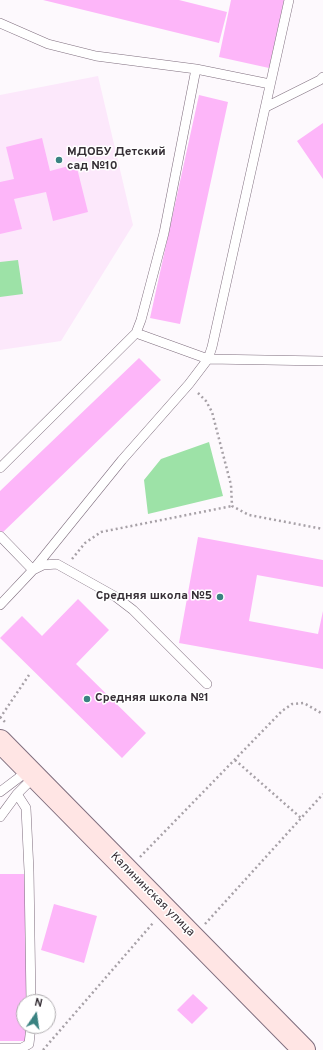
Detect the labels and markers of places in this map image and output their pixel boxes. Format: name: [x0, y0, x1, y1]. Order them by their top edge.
place label: МДОБУ Детский сад №10: [67, 146, 166, 174]
marker: МДОБУ Детский сад №10: [54, 155, 64, 165]
place label: Средняя школа №5: [96, 590, 212, 604]
marker: Средняя школа №5: [215, 592, 225, 602]
place label: Средняя школа №1: [95, 692, 209, 706]
marker: Средняя школа №1: [82, 694, 92, 704]

